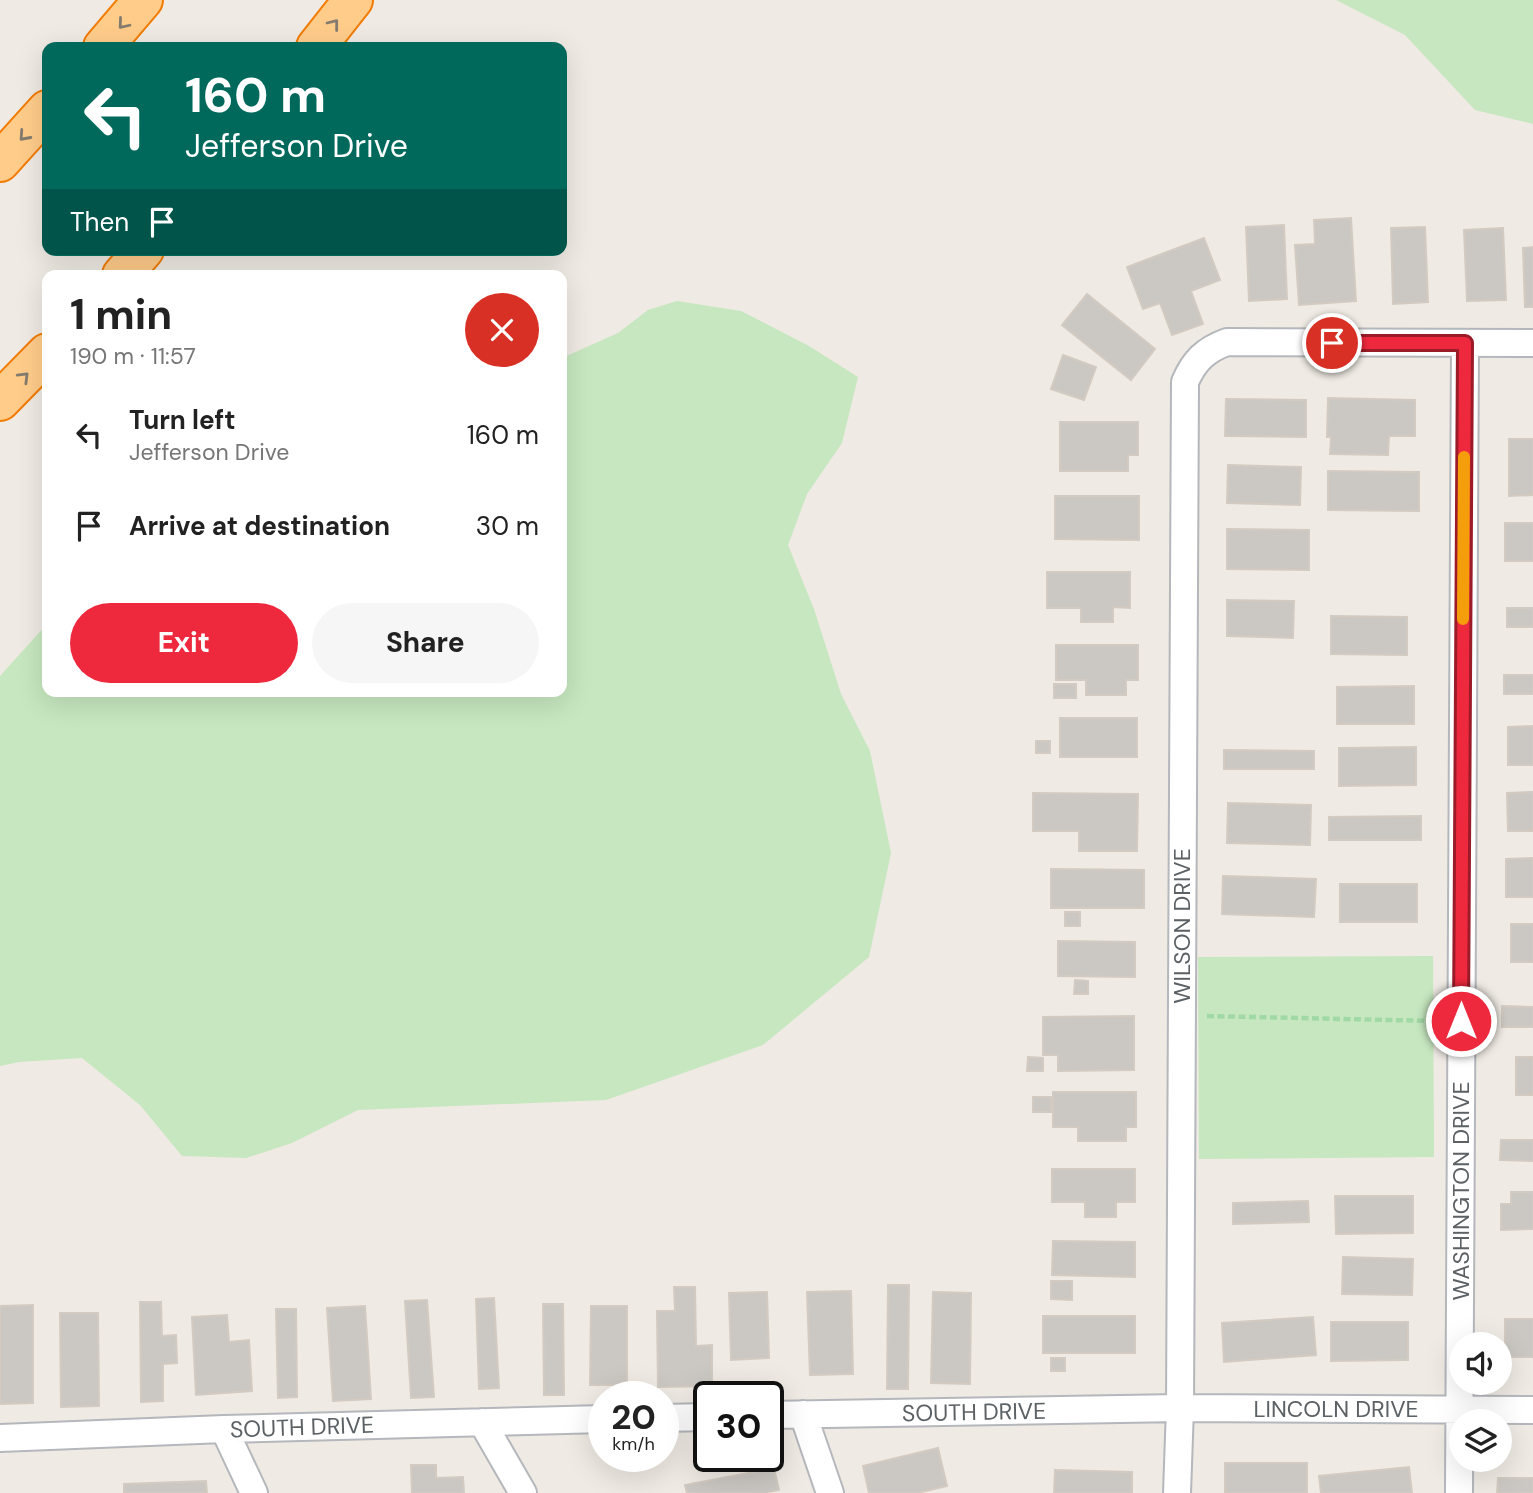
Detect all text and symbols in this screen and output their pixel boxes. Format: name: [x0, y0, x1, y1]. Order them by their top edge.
one-way arrow: [119, 15, 131, 28]
one-way arrow: [326, 19, 339, 31]
text: 160 m: [185, 63, 326, 127]
icon: left: [70, 70, 161, 161]
text: Jefferson Drive: [185, 125, 408, 167]
one-way arrow: [20, 128, 32, 141]
icon: arrive: [143, 203, 181, 241]
text: Then: [70, 205, 129, 239]
text: 1 min: [70, 287, 172, 342]
button: close: [465, 293, 539, 367]
pin: [1302, 313, 1362, 373]
icon: arrive: [1313, 324, 1351, 362]
text: 190 m · 11:57: [70, 341, 196, 371]
one-way arrow: [15, 372, 28, 385]
text: Turn left: [129, 403, 236, 437]
icon: left: [70, 416, 108, 454]
text: 160 m: [467, 418, 539, 452]
text: Jefferson Drive: [129, 437, 289, 467]
icon: arrive: [70, 507, 108, 545]
text: Arrive at destination: [129, 509, 390, 543]
text: 30 m: [476, 509, 539, 543]
button: Exit: [70, 603, 298, 683]
button: Share: [312, 603, 539, 683]
street label: WILSON DRIVE: [1167, 848, 1197, 1004]
position arrow: [1424, 984, 1498, 1058]
street label: WASHINGTON DRIVE: [1446, 1082, 1476, 1300]
map controls: [1449, 1332, 1512, 1472]
button: sound: [1449, 1332, 1512, 1395]
speed limit sign: 30: [693, 1381, 784, 1472]
text: 20: [611, 1394, 656, 1440]
street label: LINCOLN DRIVE: [1253, 1394, 1419, 1424]
street label: SOUTH DRIVE: [902, 1396, 1046, 1428]
street label: SOUTH DRIVE: [229, 1409, 375, 1445]
button: layers: [1449, 1409, 1512, 1472]
text: km/h: [612, 1432, 655, 1456]

